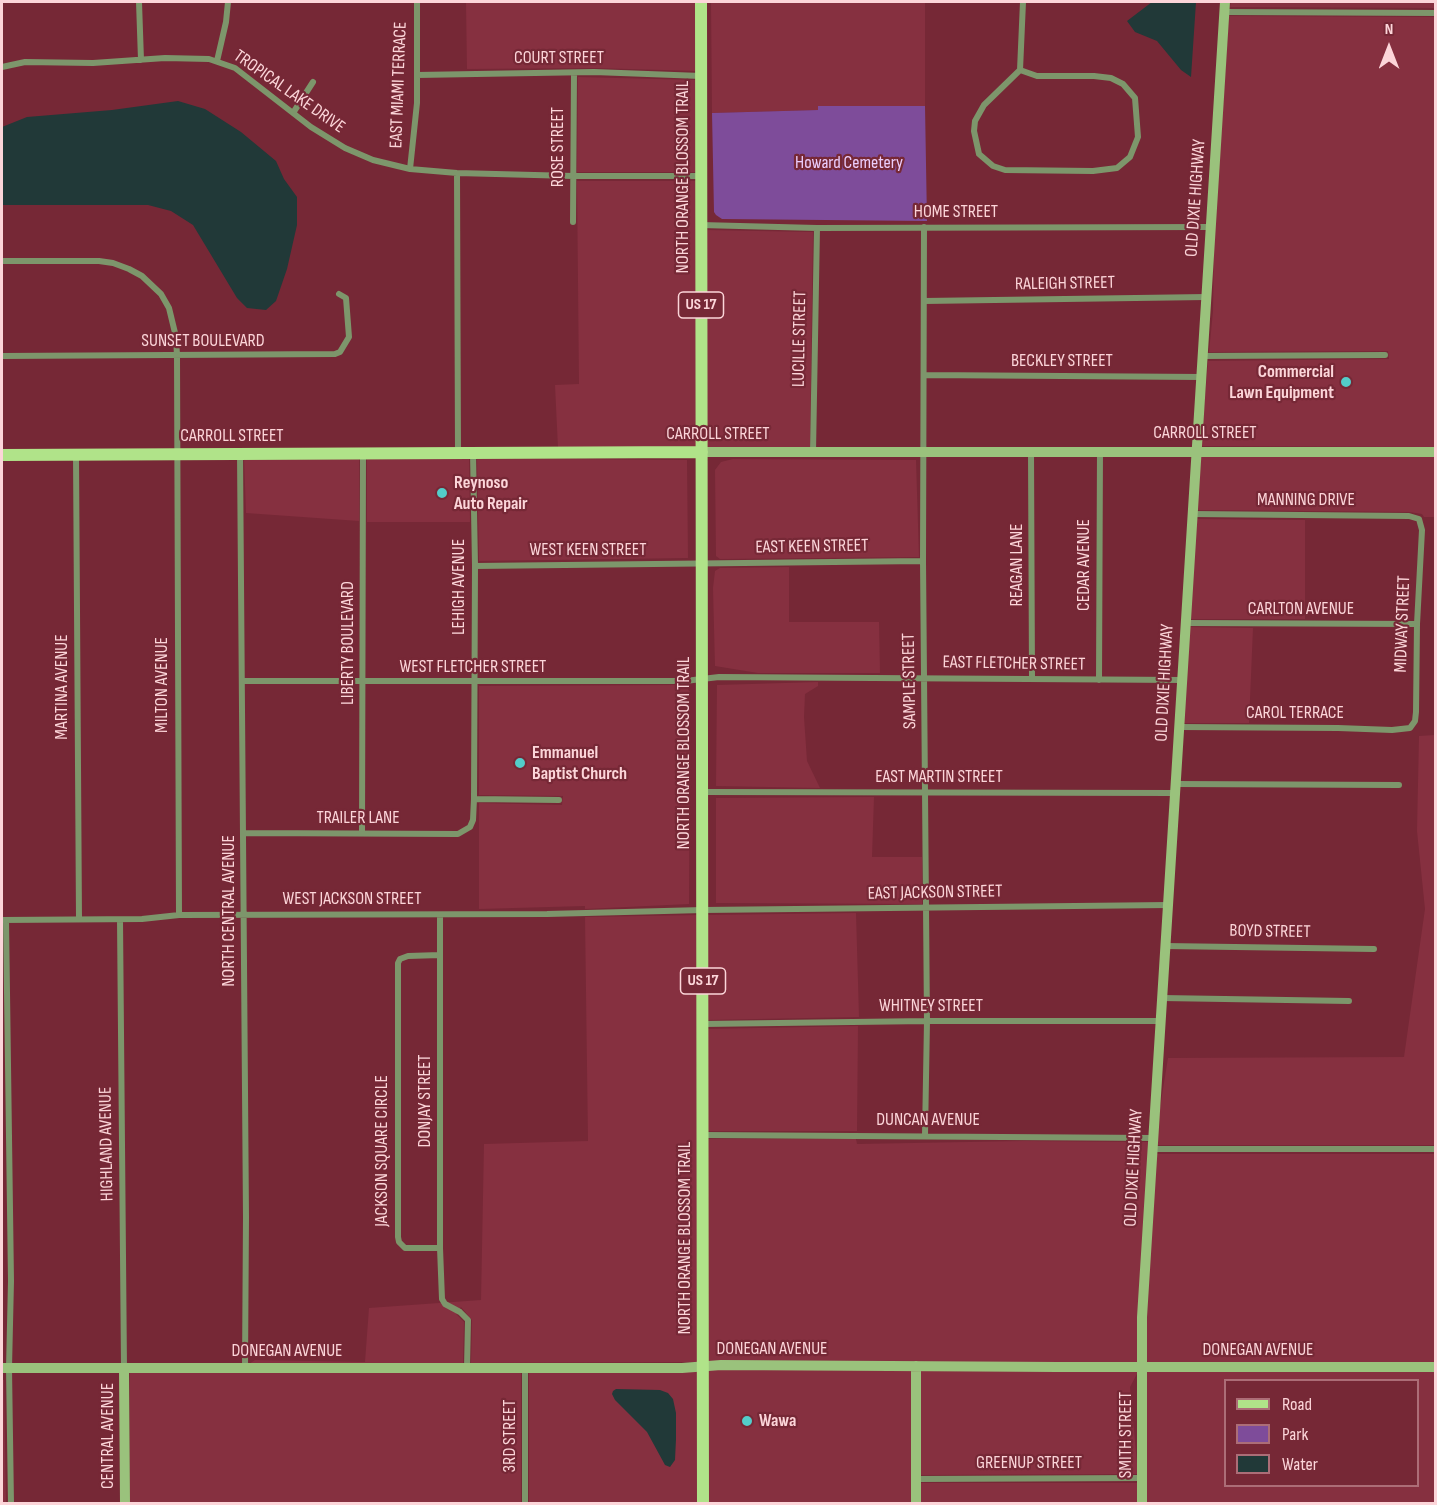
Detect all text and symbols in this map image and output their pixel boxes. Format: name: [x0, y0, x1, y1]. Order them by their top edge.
north arrow: [1359, 18, 1419, 78]
text: N: [1385, 20, 1393, 39]
street label: EAST MIAMI TERRACE: [386, 21, 412, 149]
street label: TROPICAL LAKE DRIVE: [229, 46, 349, 138]
street label: COURT STREET: [514, 47, 604, 69]
street label: NORTH ORANGE BLOSSOM TRAIL: [672, 81, 694, 273]
street label: ROSE STREET: [547, 107, 569, 187]
street label: OLD DIXIE HIGHWAY: [1181, 138, 1211, 258]
park label: Howard Cemetery: [795, 152, 903, 174]
street label: HOME STREET: [914, 201, 998, 223]
street label: RALEIGH STREET: [1015, 272, 1115, 296]
street label: LUCILLE STREET: [788, 291, 812, 387]
road number: US 17: [678, 292, 724, 318]
street label: SUNSET BOULEVARD: [141, 330, 265, 352]
street label: BECKLEY STREET: [1011, 350, 1113, 372]
place label: Commercial Lawn Equipment: [1229, 361, 1334, 404]
marker: Commercial Lawn Equipment: [1339, 375, 1353, 389]
street label: CARROLL STREET: [1153, 422, 1257, 444]
street label: CARROLL STREET: [666, 423, 770, 445]
street label: CARROLL STREET: [180, 425, 284, 447]
place label: Reynoso Auto Repair: [454, 472, 528, 514]
marker: Reynoso Auto Repair: [435, 486, 449, 500]
street label: MANNING DRIVE: [1257, 489, 1355, 511]
street label: CEDAR AVENUE: [1073, 519, 1095, 611]
street label: REAGAN LANE: [1006, 523, 1028, 607]
street label: EAST KEEN STREET: [755, 535, 869, 559]
street label: LEHIGH AVENUE: [448, 539, 470, 635]
street label: WEST KEEN STREET: [529, 539, 647, 561]
street label: MIDWAY STREET: [1391, 575, 1415, 673]
street label: LIBERTY BOULEVARD: [337, 581, 359, 705]
street label: CARLTON AVENUE: [1248, 598, 1354, 620]
street label: OLD DIXIE HIGHWAY: [1151, 624, 1179, 742]
street label: SAMPLE STREET: [898, 633, 922, 729]
street label: MARTINA AVENUE: [51, 634, 73, 740]
street label: MILTON AVENUE: [151, 637, 173, 733]
street label: EAST FLETCHER STREET: [942, 652, 1086, 676]
street label: WEST FLETCHER STREET: [400, 656, 546, 678]
street label: NORTH ORANGE BLOSSOM TRAIL: [673, 657, 695, 849]
street label: CAROL TERRACE: [1246, 702, 1344, 724]
place label: Emmanuel Baptist Church: [532, 742, 627, 784]
marker: Emmanuel Baptist Church: [513, 756, 527, 770]
street label: EAST MARTIN STREET: [875, 766, 1003, 788]
street label: TRAILER LANE: [316, 807, 400, 829]
street label: NORTH CENTRAL AVENUE: [218, 835, 240, 987]
street label: EAST JACKSON STREET: [867, 881, 1003, 905]
street label: WEST JACKSON STREET: [283, 888, 421, 910]
street label: BOYD STREET: [1229, 920, 1311, 944]
road number: US 17: [680, 968, 726, 994]
street label: WHITNEY STREET: [879, 995, 983, 1017]
street label: DONJAY STREET: [414, 1054, 436, 1148]
street label: JACKSON SQUARE CIRCLE: [371, 1075, 393, 1227]
street label: HIGHLAND AVENUE: [95, 1087, 119, 1201]
street label: DUNCAN AVENUE: [876, 1109, 980, 1131]
street label: OLD DIXIE HIGHWAY: [1120, 1109, 1148, 1227]
street label: NORTH ORANGE BLOSSOM TRAIL: [674, 1142, 696, 1334]
street label: DONEGAN AVENUE: [716, 1338, 828, 1360]
street label: DONEGAN AVENUE: [1202, 1339, 1314, 1361]
street label: DONEGAN AVENUE: [231, 1340, 343, 1362]
legend: [1224, 1379, 1419, 1487]
street label: CENTRAL AVENUE: [97, 1383, 119, 1489]
street label: SMITH STREET: [1115, 1392, 1137, 1478]
text: Road: [1282, 1394, 1312, 1415]
street label: 3RD STREET: [499, 1400, 521, 1472]
place label: Wawa: [759, 1410, 796, 1432]
marker: Wawa: [740, 1414, 754, 1428]
text: Park: [1282, 1424, 1308, 1445]
street label: GREENUP STREET: [976, 1452, 1082, 1474]
text: Water: [1282, 1454, 1318, 1475]

